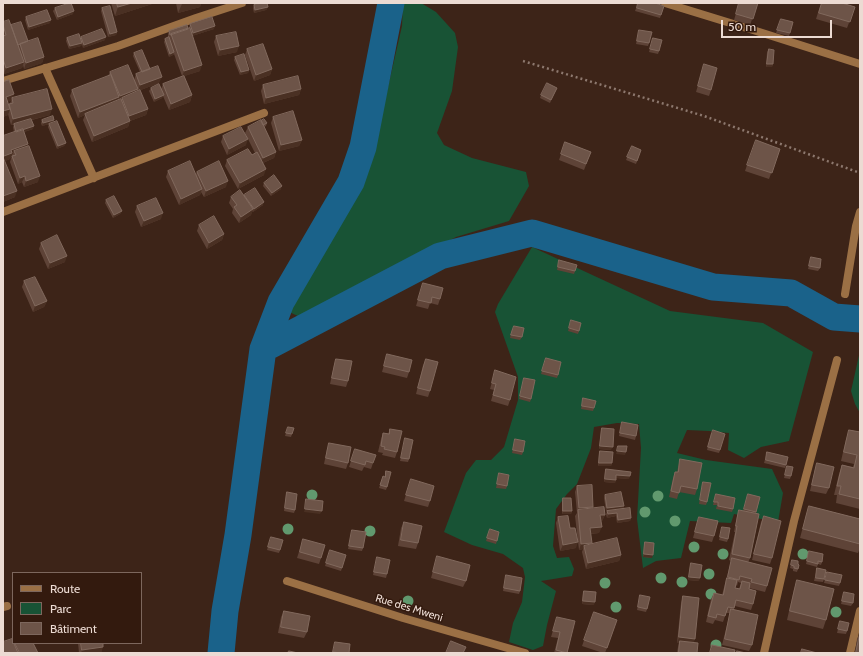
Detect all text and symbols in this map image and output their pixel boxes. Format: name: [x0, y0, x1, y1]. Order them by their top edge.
scale bar: [723, 12, 834, 38]
text: 50 m: [728, 19, 756, 34]
legend: [12, 572, 142, 644]
text: Route: [50, 581, 80, 596]
street label: Rue des Mweni: [374, 591, 444, 625]
text: Parc: [50, 601, 72, 616]
text: Bâtiment: [50, 621, 97, 636]

